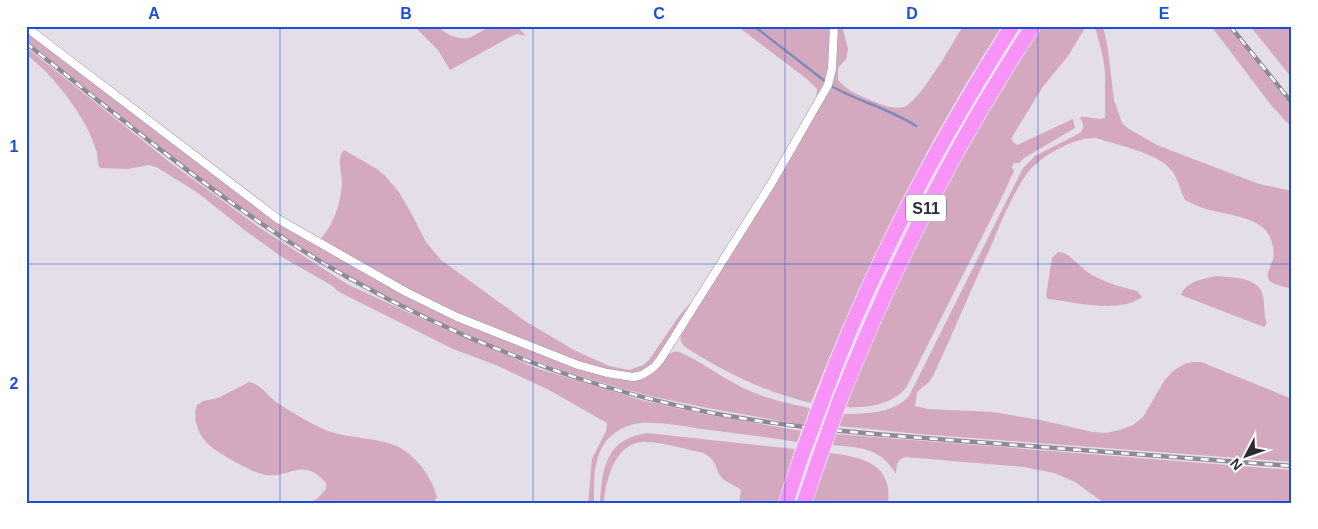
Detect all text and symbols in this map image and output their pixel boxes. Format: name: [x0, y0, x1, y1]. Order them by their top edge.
text: A: [148, 5, 160, 22]
text: B: [400, 5, 412, 22]
text: C: [653, 5, 665, 22]
text: D: [906, 5, 918, 22]
text: E: [1159, 5, 1170, 22]
text: 1: [10, 138, 19, 155]
road number: S11: [906, 194, 946, 222]
text: 2: [10, 375, 19, 392]
north arrow: [1220, 432, 1270, 482]
text: N: [1227, 455, 1246, 474]

